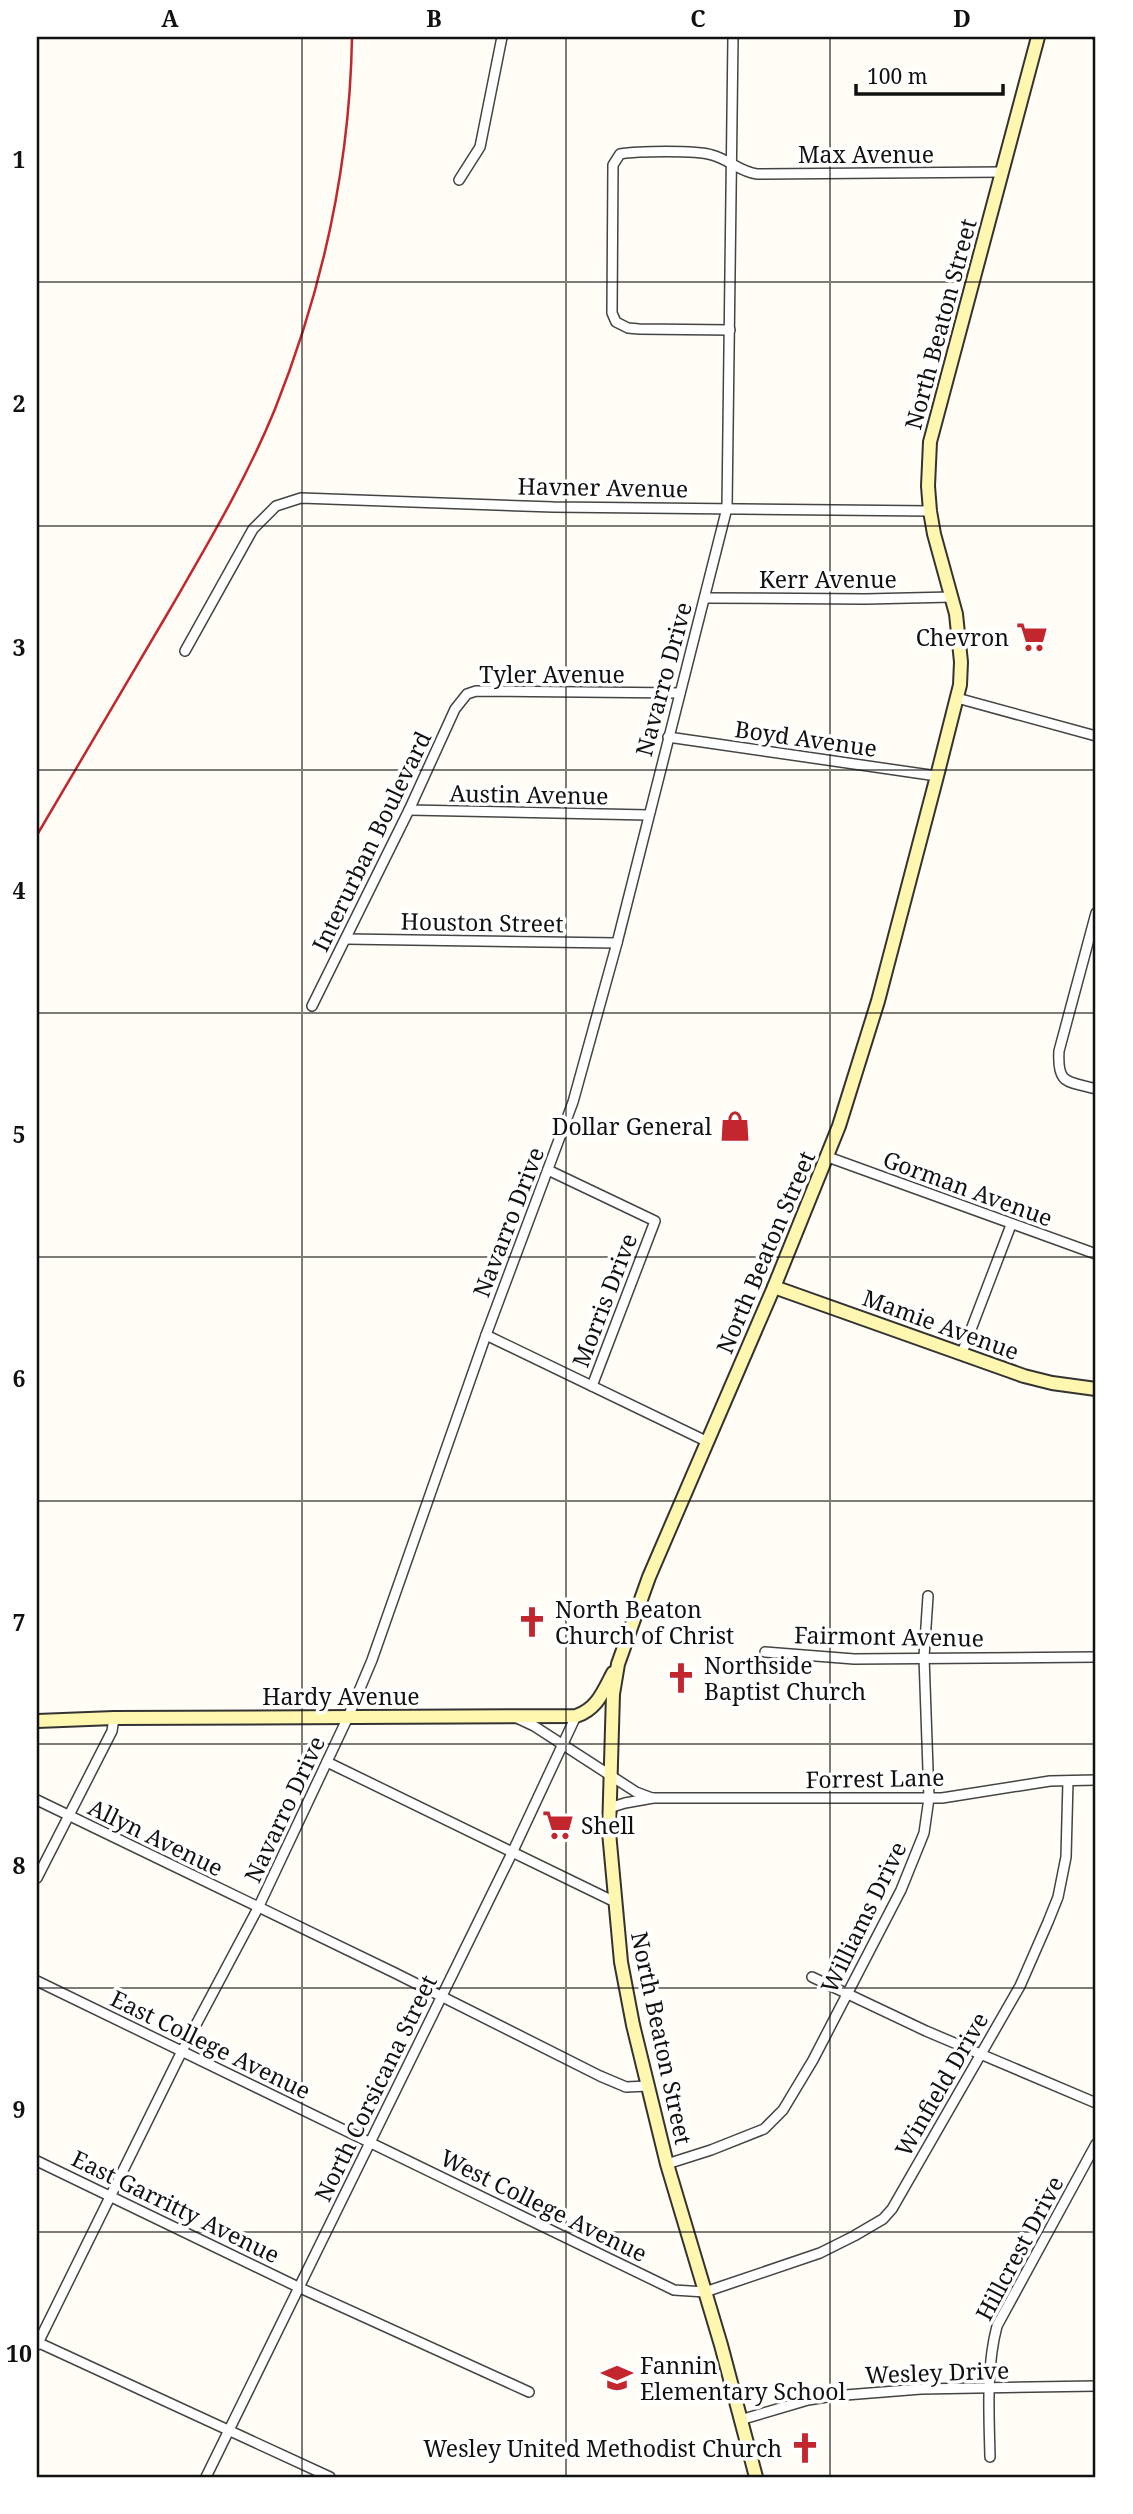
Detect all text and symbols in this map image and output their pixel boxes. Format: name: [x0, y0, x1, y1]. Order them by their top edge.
text: A: [161, 2, 179, 34]
text: B: [426, 2, 442, 34]
text: C: [690, 2, 706, 34]
text: D: [953, 2, 971, 34]
scale bar: [856, 52, 1004, 96]
text: 100 m: [867, 62, 928, 90]
street label: Max Avenue: [798, 138, 934, 170]
text: 1: [13, 143, 26, 175]
street label: North Beaton Street: [896, 215, 984, 433]
text: 2: [13, 387, 26, 419]
street label: Havner Avenue: [517, 470, 689, 504]
street label: Kerr Avenue: [759, 563, 897, 595]
street label: Navarro Drive: [627, 598, 699, 760]
supermarket icon: Chevron: [1015, 620, 1049, 654]
place label: Chevron: [916, 621, 1009, 653]
text: 3: [13, 631, 26, 663]
street label: Tyler Avenue: [479, 658, 625, 690]
street label: Boyd Avenue: [733, 712, 879, 764]
street label: Interurban Boulevard: [304, 725, 438, 957]
street label: Austin Avenue: [449, 777, 609, 811]
text: 4: [13, 874, 26, 906]
street label: Houston Street: [400, 905, 564, 939]
shop icon: Dollar General: [718, 1109, 752, 1143]
place label: Dollar General: [552, 1110, 712, 1142]
text: 5: [13, 1118, 26, 1150]
street label: Navarro Drive: [465, 1142, 551, 1302]
street label: Gorman Avenue: [879, 1142, 1057, 1234]
street label: North Beaton Street: [708, 1146, 822, 1358]
street label: Morris Drive: [564, 1229, 644, 1371]
street label: Mamie Avenue: [858, 1281, 1024, 1367]
text: 6: [13, 1362, 26, 1394]
place label: North Beaton Church of Christ: [555, 1593, 734, 1651]
church icon: North Beaton Church of Christ: [515, 1605, 549, 1639]
text: 7: [13, 1606, 26, 1638]
street label: Fairmont Avenue: [794, 1618, 984, 1654]
place label: Northside Baptist Church: [704, 1649, 866, 1707]
church icon: Northside Baptist Church: [664, 1661, 698, 1695]
street label: Hardy Avenue: [262, 1680, 420, 1712]
street label: Navarro Drive: [236, 1731, 332, 1887]
street label: Forrest Lane: [805, 1761, 945, 1795]
street label: Allyn Avenue: [83, 1791, 229, 1883]
supermarket icon: Shell: [541, 1808, 575, 1842]
place label: Shell: [581, 1809, 635, 1841]
street label: Williams Drive: [813, 1836, 913, 1998]
text: 8: [13, 1849, 26, 1881]
street label: North Beaton Street: [624, 1929, 700, 2147]
street label: North Corsicana Street: [306, 1969, 444, 2207]
street label: East College Avenue: [106, 1982, 316, 2106]
street label: Winfield Drive: [887, 2006, 995, 2162]
text: 9: [13, 2093, 26, 2125]
street label: West College Avenue: [435, 2141, 653, 2269]
street label: East Garritty Avenue: [67, 2142, 285, 2270]
street label: Hillcrest Drive: [967, 2170, 1071, 2326]
text: 10: [6, 2337, 32, 2369]
place label: Fannin Elementary School: [640, 2349, 846, 2407]
street label: Wesley Drive: [864, 2353, 1010, 2391]
school or university icon: Fannin Elementary School: [600, 2361, 634, 2395]
church icon: Wesley United Methodist Church: [788, 2431, 822, 2465]
place label: Wesley United Methodist Church: [423, 2432, 782, 2464]

